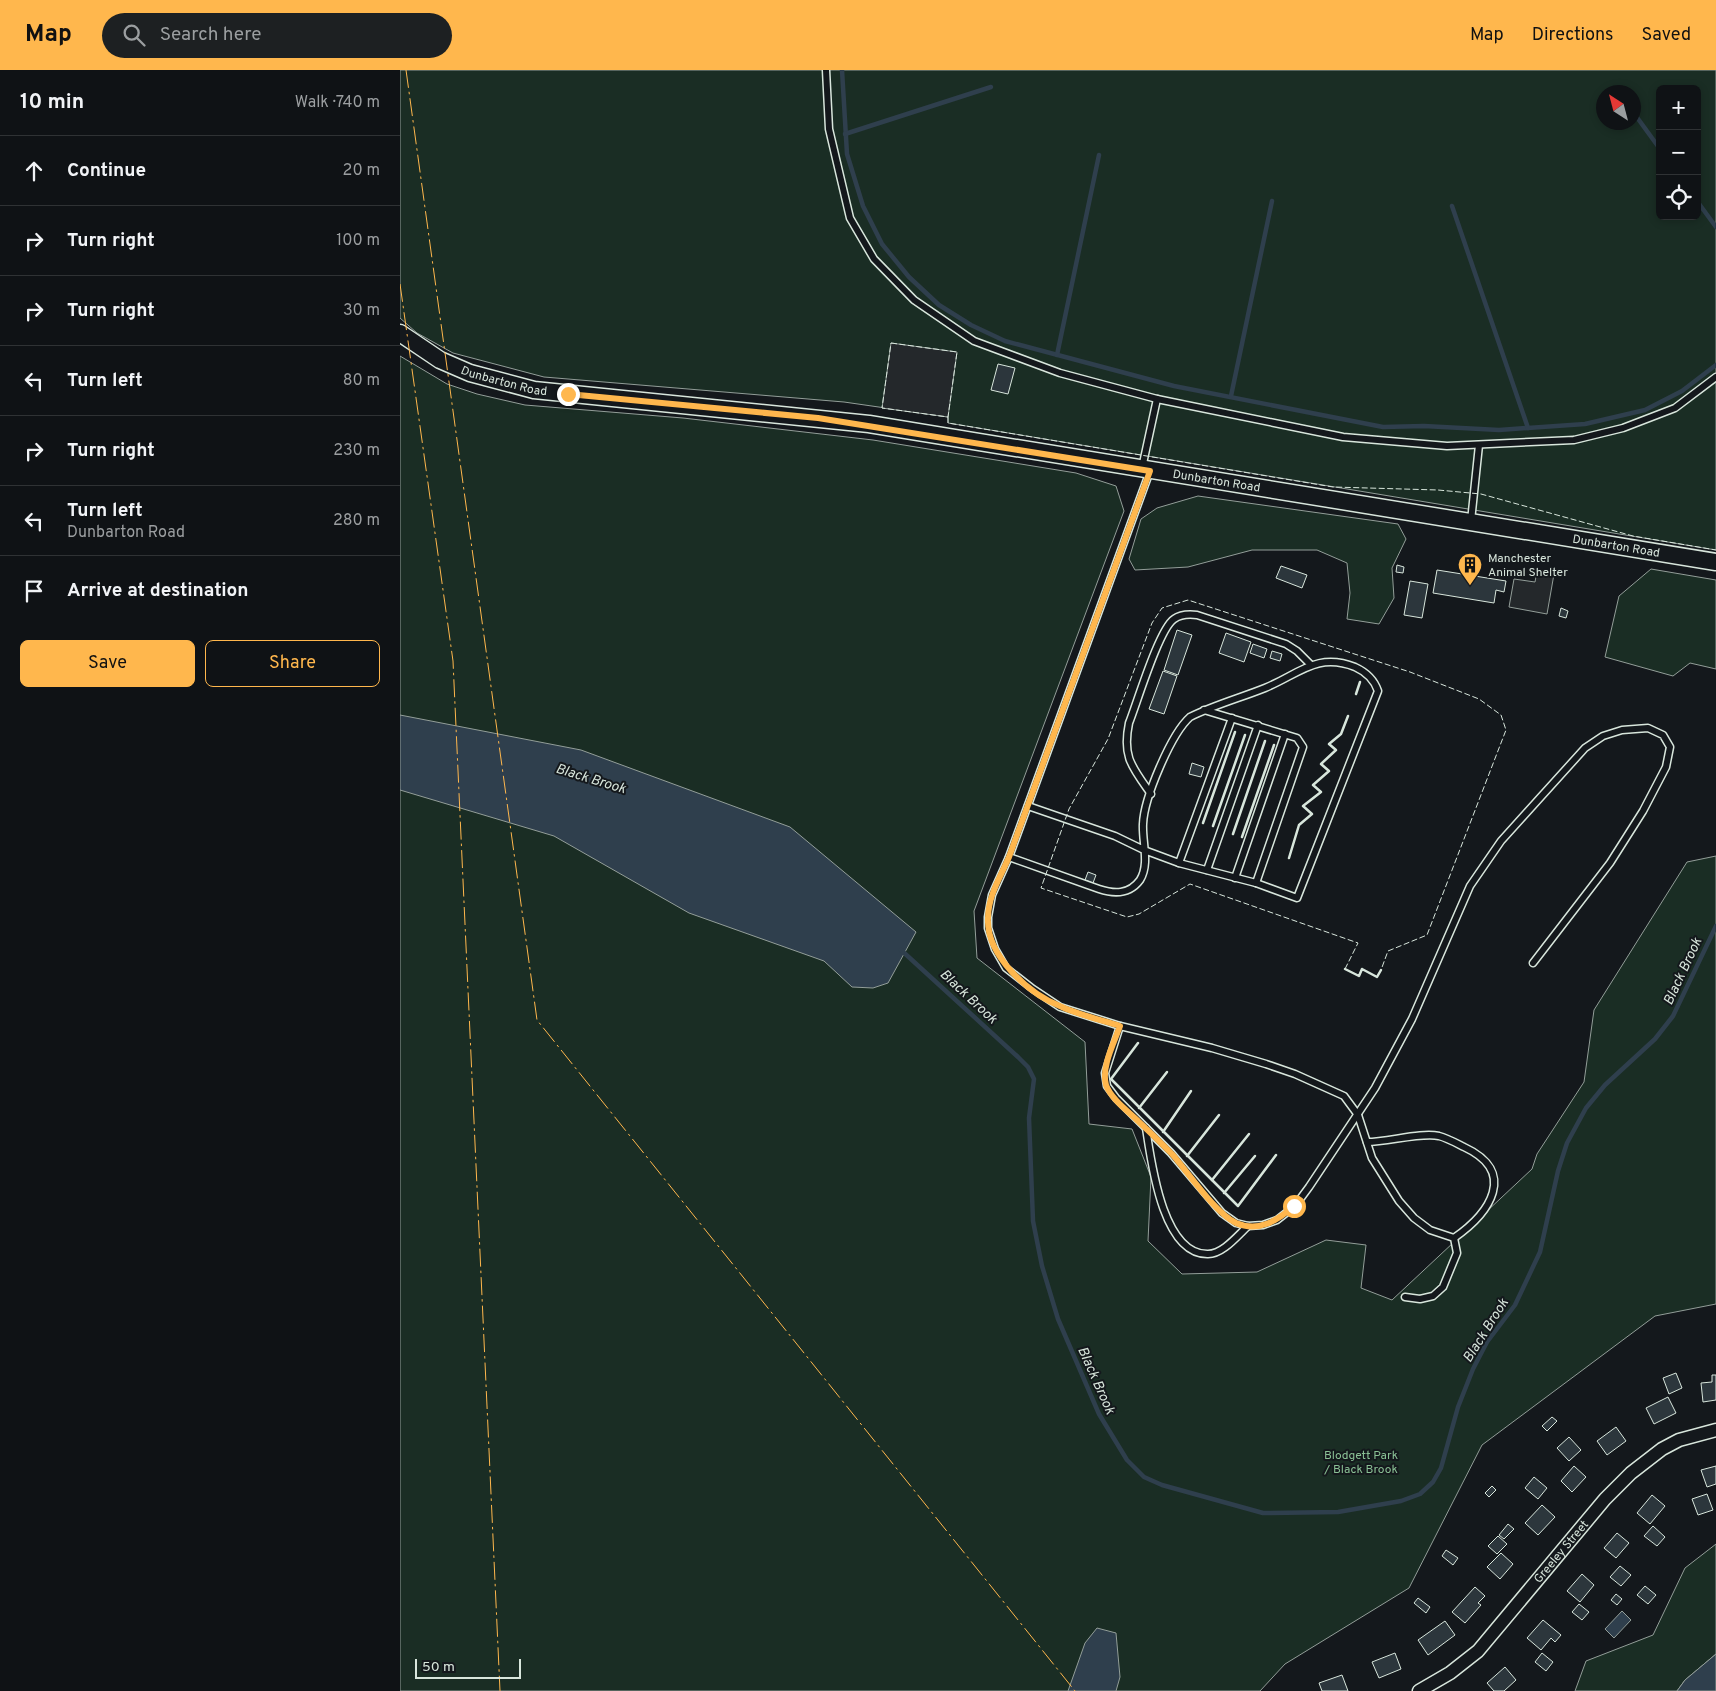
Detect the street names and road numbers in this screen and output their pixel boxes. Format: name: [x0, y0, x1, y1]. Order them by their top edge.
street label: Dunbarton Road: [458, 363, 548, 400]
street label: Dunbarton Road: [1171, 467, 1261, 497]
street label: Dunbarton Road: [1571, 532, 1661, 562]
street label: Greeley Street: [1531, 1517, 1593, 1587]

